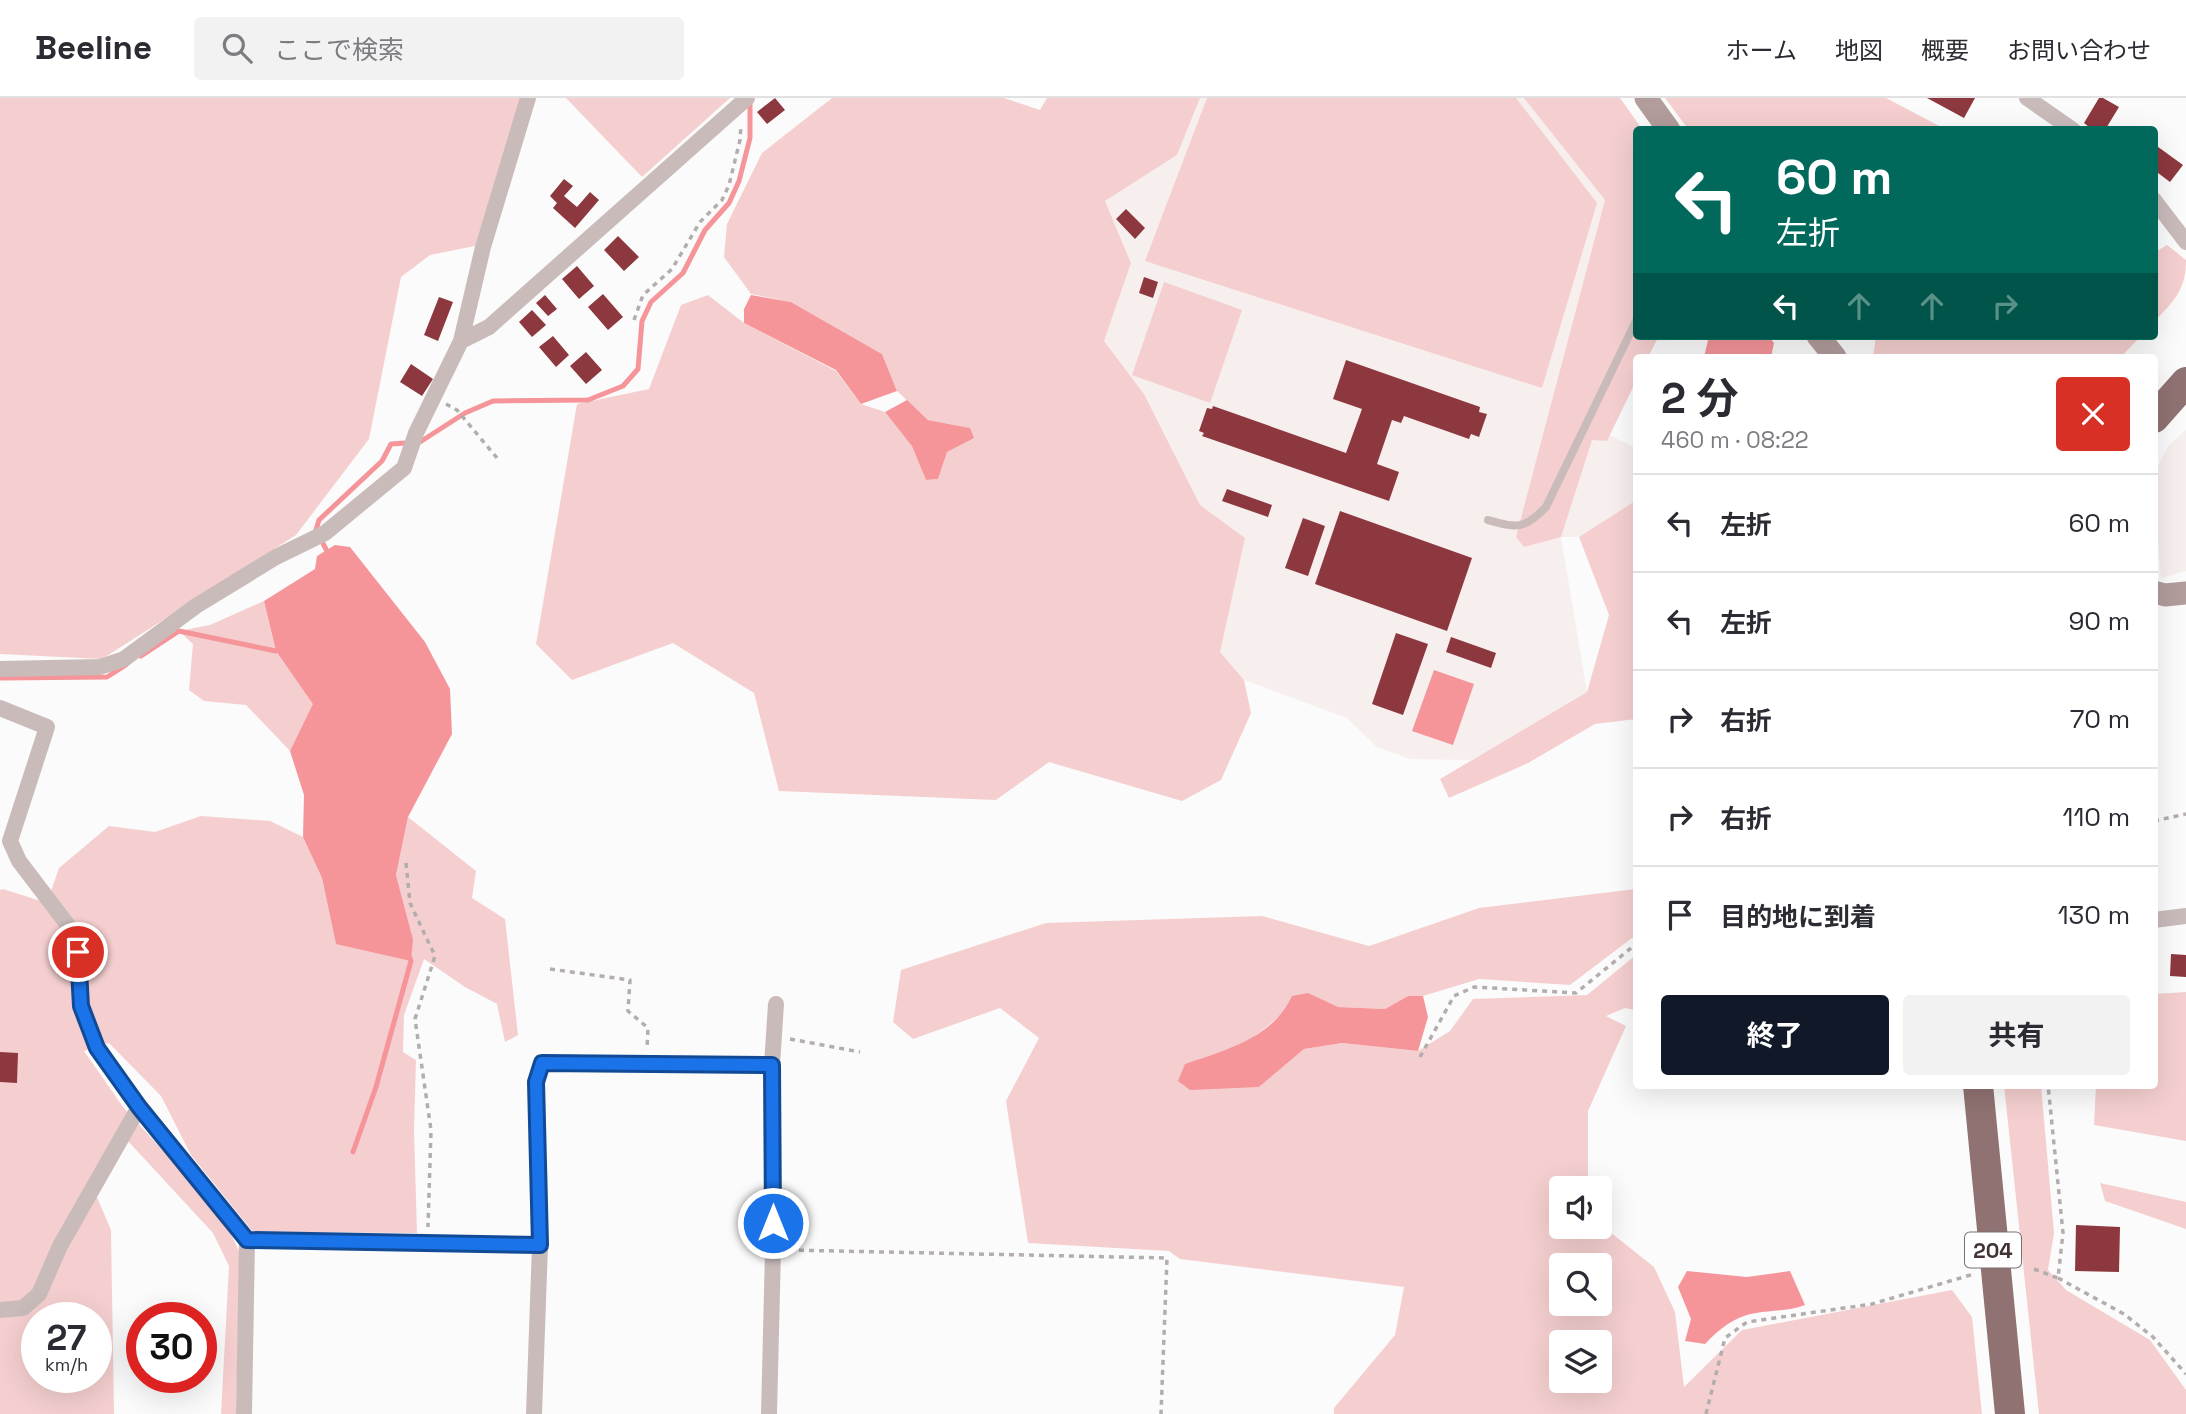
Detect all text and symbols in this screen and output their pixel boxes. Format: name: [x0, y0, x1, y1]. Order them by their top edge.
search box: [194, 17, 684, 80]
text: Beeline: [35, 27, 152, 69]
icon: search: [218, 29, 256, 67]
text: ここで検索: [274, 33, 404, 67]
text: ホーム: [1726, 35, 1797, 66]
text: 地図: [1835, 35, 1883, 66]
text: 概要: [1921, 35, 1969, 66]
text: お問い合わせ: [2007, 35, 2151, 66]
text: 60 m: [1776, 146, 1892, 208]
icon: left: [1661, 154, 1752, 245]
text: 左折: [1776, 213, 1840, 253]
icon: left: [1767, 287, 1805, 325]
icon: ahead: [1840, 287, 1878, 325]
icon: ahead: [1913, 287, 1951, 325]
icon: right: [1986, 287, 2024, 325]
text: 2 分: [1661, 372, 1739, 425]
button: close: [2056, 377, 2130, 451]
text: 460 m · 08:22: [1661, 425, 1809, 455]
icon: left: [1661, 504, 1699, 542]
text: 60 m: [2068, 506, 2130, 540]
text: 左折: [1720, 508, 1772, 542]
icon: left: [1661, 602, 1699, 640]
text: 90 m: [2068, 604, 2130, 638]
text: 左折: [1720, 606, 1772, 640]
icon: right: [1661, 700, 1699, 738]
text: 70 m: [2070, 702, 2130, 736]
text: 右折: [1720, 704, 1772, 738]
icon: right: [1661, 798, 1699, 836]
text: 110 m: [2063, 800, 2130, 834]
text: 右折: [1720, 802, 1772, 836]
icon: arrive: [1661, 896, 1699, 934]
text: 130 m: [2058, 898, 2130, 932]
text: 目的地に到着: [1720, 900, 1876, 934]
pin: [48, 922, 108, 982]
icon: arrive: [59, 933, 97, 971]
button: 終了: [1661, 995, 1889, 1075]
button: 共有: [1903, 995, 2130, 1075]
map controls: [1549, 1176, 1612, 1393]
button: sound: [1549, 1176, 1612, 1239]
position arrow: [736, 1186, 810, 1260]
road number: 204: [1965, 1232, 2021, 1268]
button: search: [1549, 1253, 1612, 1316]
speed limit sign: 30: [126, 1302, 217, 1393]
text: 27: [47, 1316, 86, 1360]
button: layers: [1549, 1330, 1612, 1393]
text: km/h: [45, 1353, 88, 1376]

